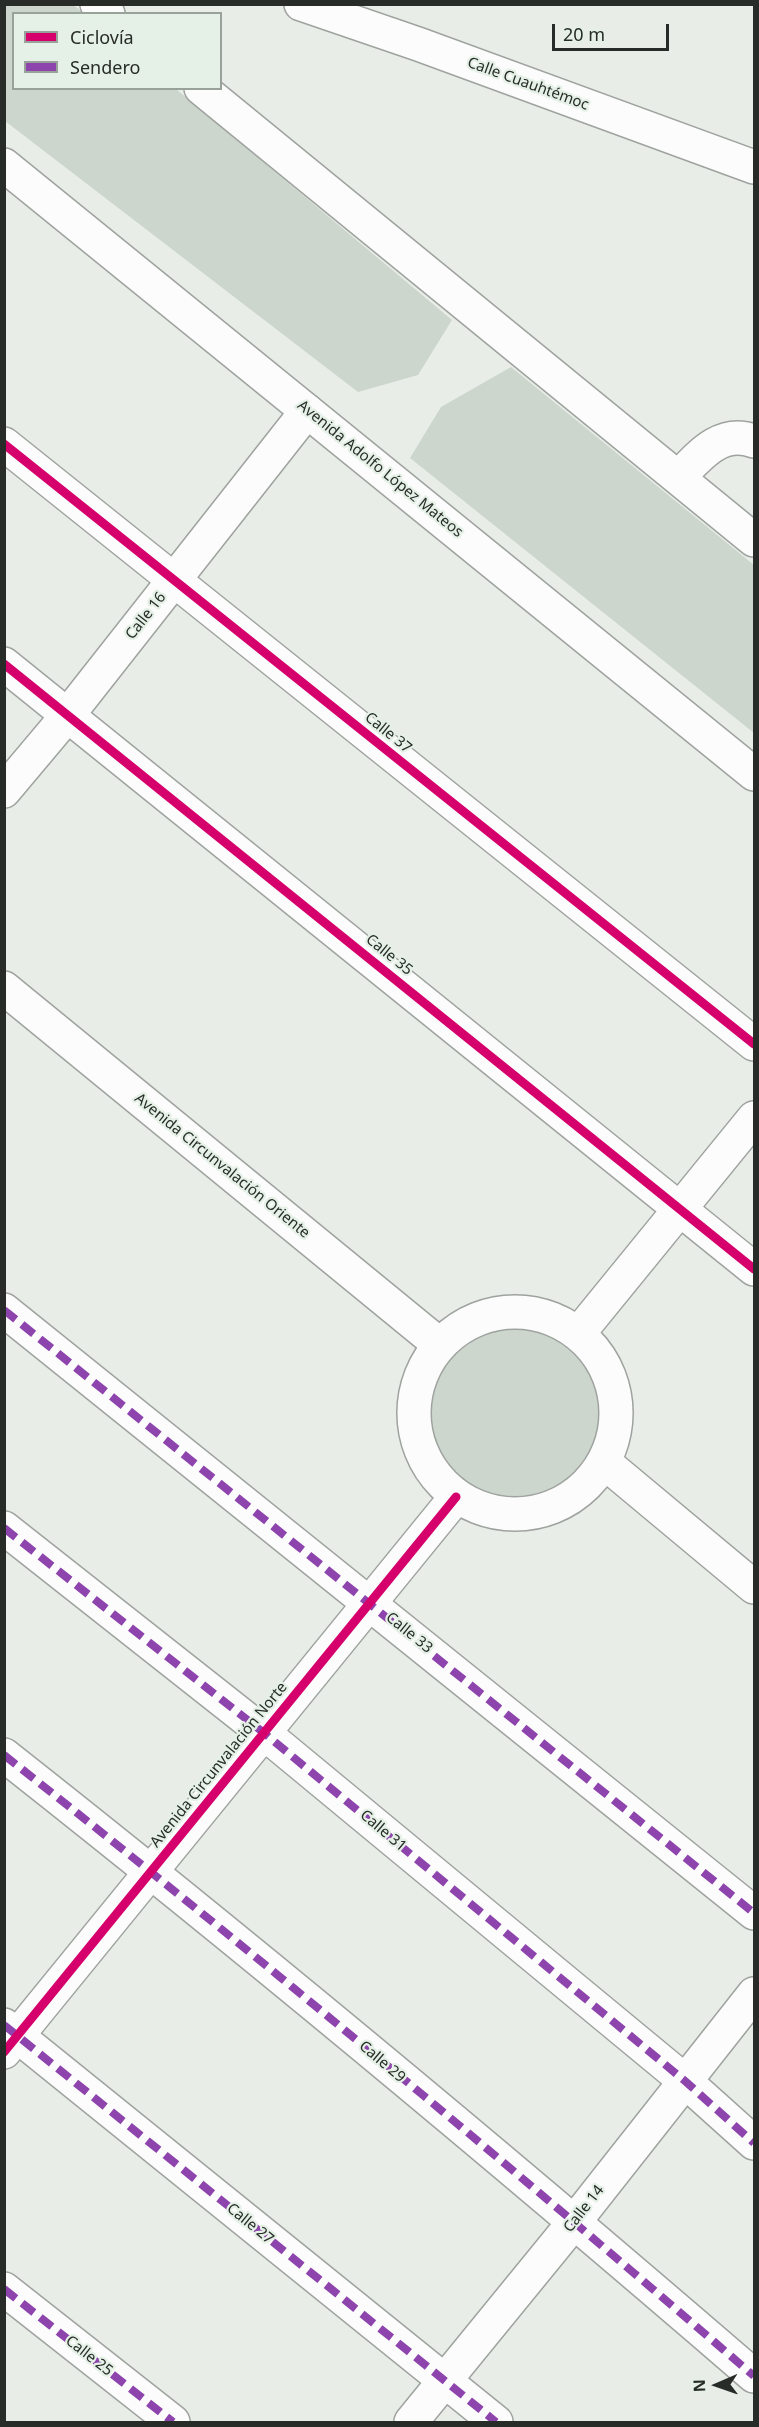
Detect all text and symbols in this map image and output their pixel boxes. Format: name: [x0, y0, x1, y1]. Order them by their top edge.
legend: [12, 12, 222, 90]
scale bar: [555, 12, 672, 50]
text: 20 m: [563, 22, 605, 46]
text: Ciclovía: [70, 25, 134, 49]
street label: Calle Cuauhtémoc: [465, 54, 591, 114]
text: Sendero: [70, 55, 140, 79]
street label: Avenida Adolfo López Mateos: [294, 397, 466, 541]
street label: Calle 16: [122, 589, 170, 643]
street label: Calle 37: [361, 709, 415, 757]
street label: Calle 35: [362, 931, 416, 979]
street label: Avenida Circunvalación Oriente: [131, 1090, 313, 1242]
street label: Calle 33: [382, 1609, 436, 1657]
street label: Avenida Circunvalación Norte: [147, 1679, 291, 1851]
street label: Calle 31: [356, 1806, 410, 1856]
street label: Calle 29: [355, 2037, 409, 2087]
street label: Calle 14: [560, 2182, 608, 2236]
street label: Calle 27: [223, 2200, 277, 2248]
street label: Calle 25: [62, 2332, 116, 2380]
north arrow: [687, 2355, 747, 2415]
text: N: [688, 2379, 710, 2393]

